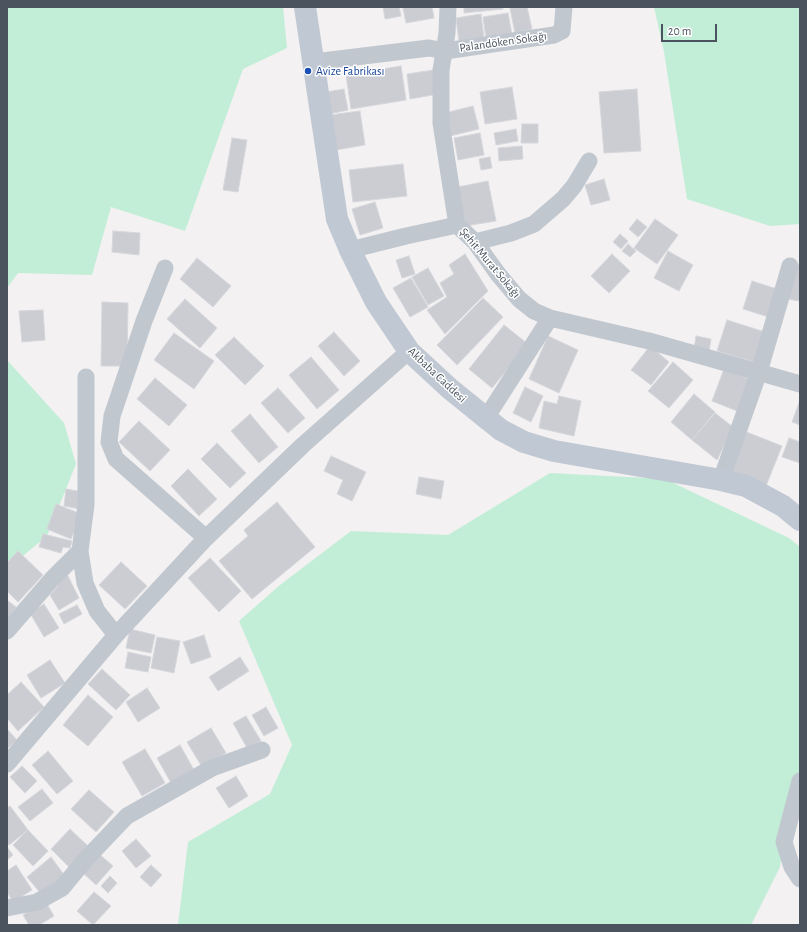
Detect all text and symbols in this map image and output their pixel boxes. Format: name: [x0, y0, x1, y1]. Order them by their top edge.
scale bar: [663, 16, 719, 42]
text: 20 m: [668, 25, 691, 37]
street label: Palandöken Sokağı: [458, 29, 548, 55]
place label: Avize Fabrikası: [316, 64, 384, 78]
marker: Avize Fabrikası: [303, 66, 313, 76]
street label: Şehit Murat Sokağı: [456, 225, 524, 301]
street label: Akbaba Caddesi: [405, 344, 469, 406]

